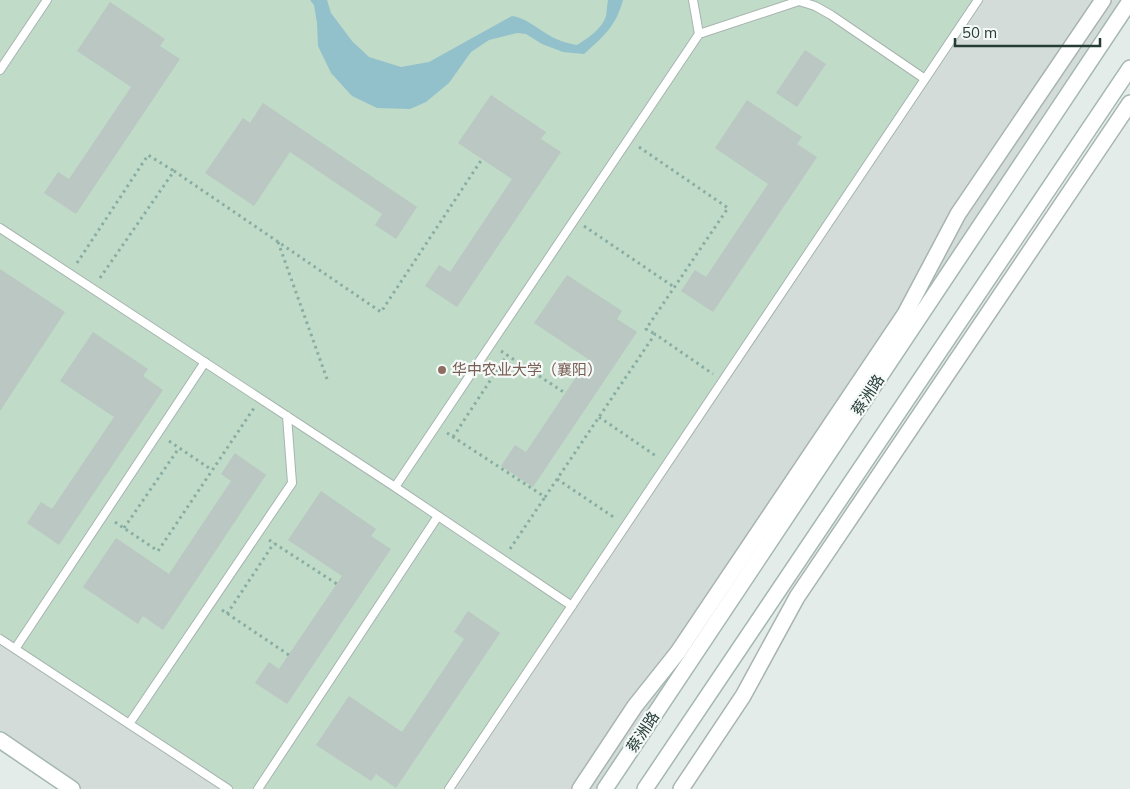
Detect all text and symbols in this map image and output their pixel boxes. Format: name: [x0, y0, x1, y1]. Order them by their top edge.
scale bar: [955, 15, 1100, 47]
text: 50 m: [962, 23, 997, 42]
place label: 华中农业大学（襄阳）: [452, 360, 602, 379]
marker: 华中农业大学（襄阳）: [436, 364, 448, 376]
street label: 蔡洲路: [847, 371, 888, 419]
street label: 蔡洲路: [622, 708, 663, 756]

